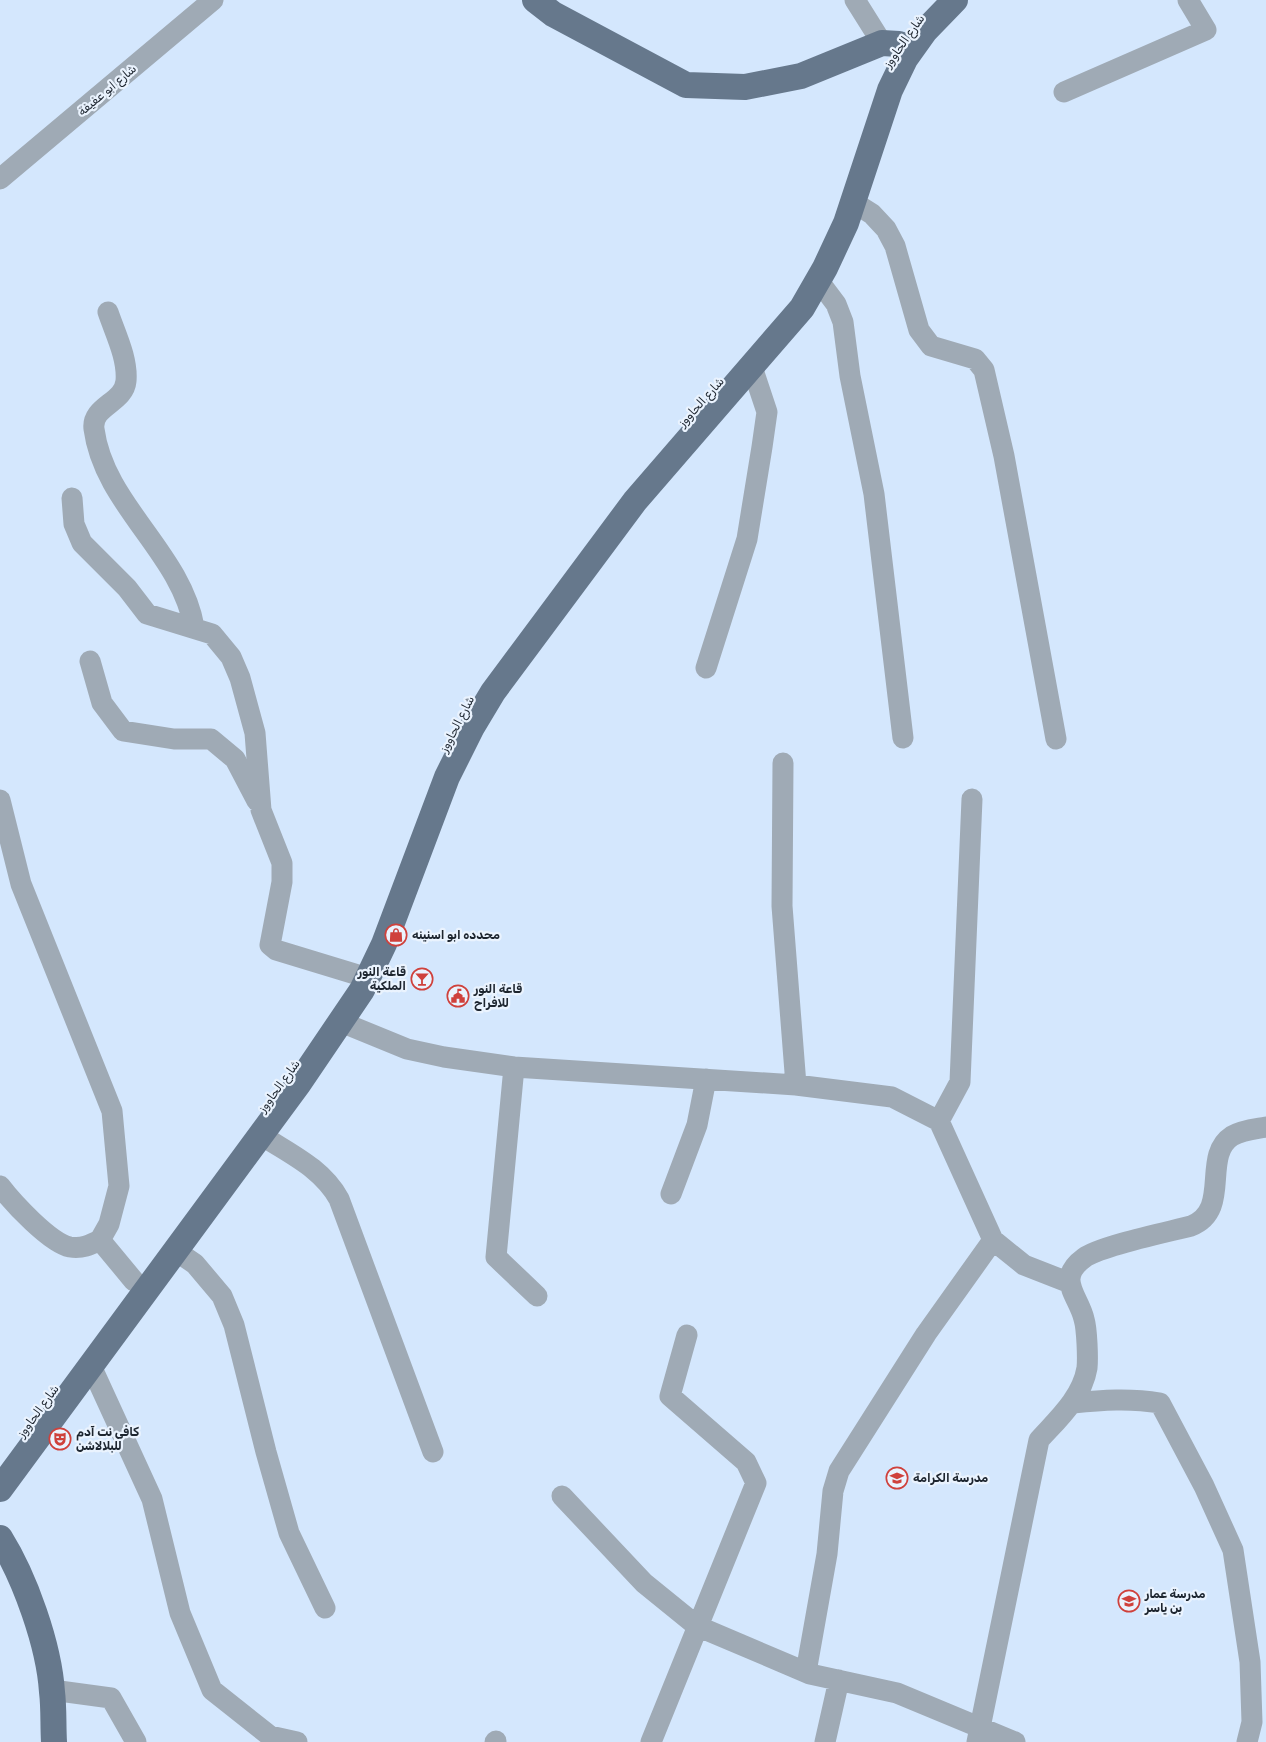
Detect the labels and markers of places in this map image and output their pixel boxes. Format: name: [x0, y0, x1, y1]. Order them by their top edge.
shop icon: محدده ابو اسنينه: [384, 923, 408, 947]
place label: محدده ابو اسنينه: [412, 928, 500, 942]
place label: قاعة النور الملكية: [357, 965, 406, 993]
bar icon: قاعة النور الملكية: [410, 967, 434, 991]
place label: قاعة النور للافراح: [473, 982, 522, 1011]
public building icon: قاعة النور للافراح: [446, 984, 470, 1008]
place label: كافي نت آدم للبلالاشن: [76, 1425, 139, 1453]
theatre icon: كافي نت آدم للبلالاشن: [48, 1427, 72, 1451]
school or university icon: مدرسة الكرامة: [885, 1466, 909, 1490]
place label: مدرسة الكرامة: [913, 1471, 988, 1485]
place label: مدرسة عمار بن ياسر: [1144, 1587, 1206, 1615]
school or university icon: مدرسة عمار بن ياسر: [1117, 1589, 1141, 1613]

